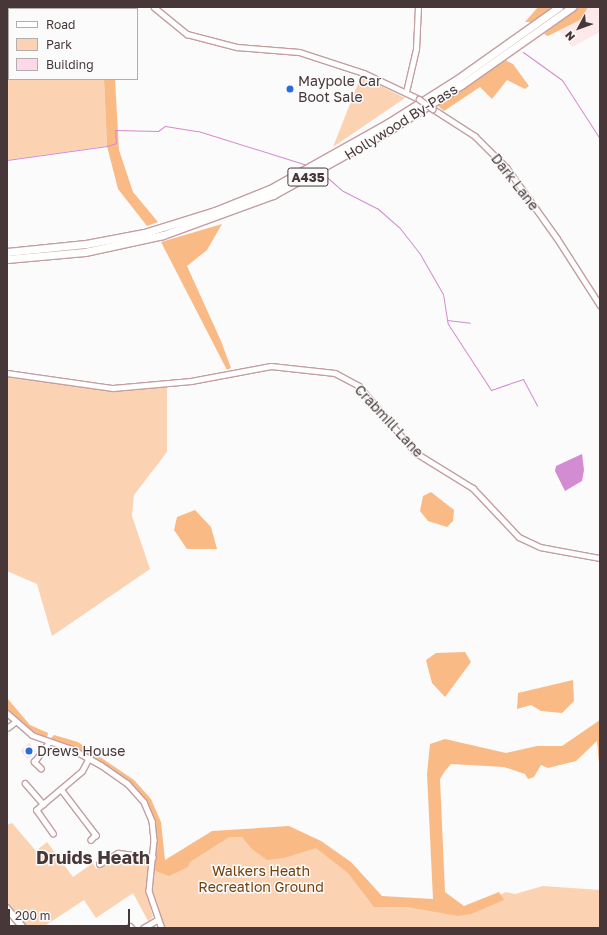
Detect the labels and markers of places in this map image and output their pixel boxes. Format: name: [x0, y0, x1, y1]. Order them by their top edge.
place label: Maypole Car Boot Sale: [298, 73, 381, 106]
marker: Maypole Car Boot Sale: [285, 84, 295, 94]
place label: Drews House: [37, 743, 125, 759]
marker: Drews House: [24, 746, 34, 756]

